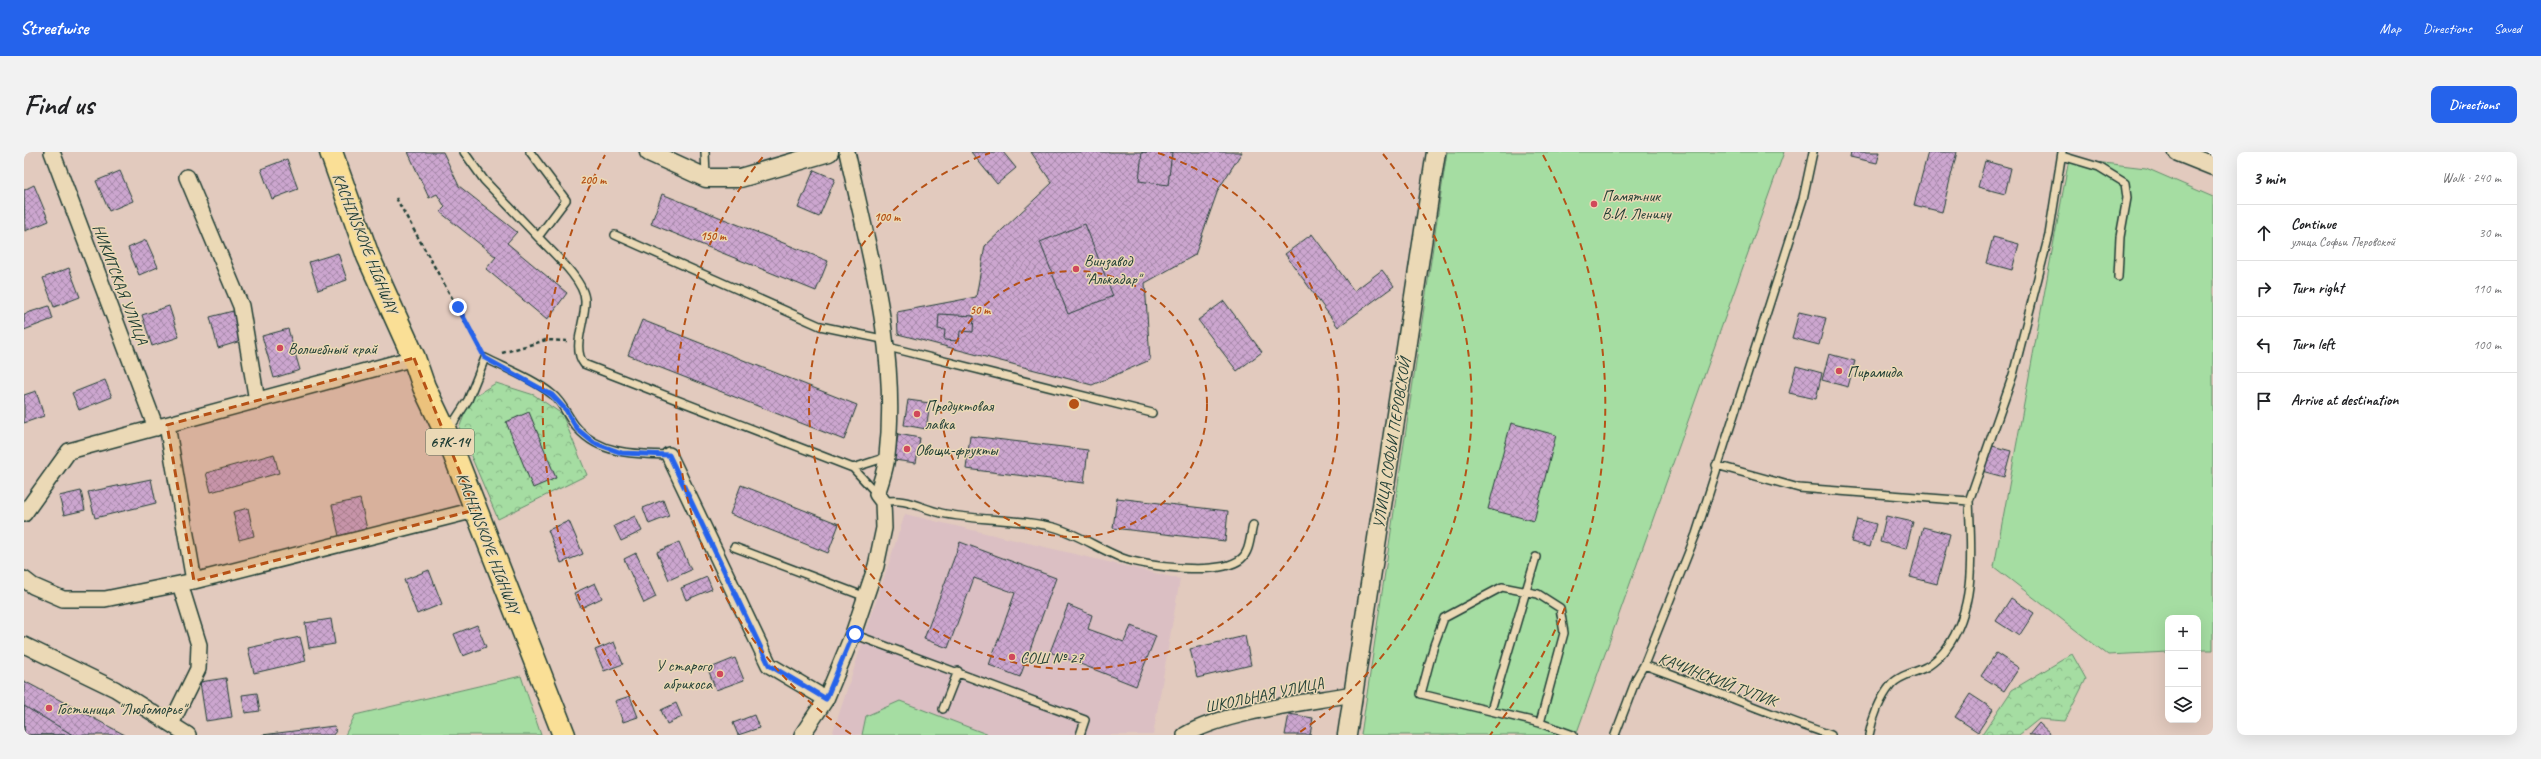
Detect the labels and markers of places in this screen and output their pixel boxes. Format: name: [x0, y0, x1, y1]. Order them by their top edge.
place label: Памятник В.И. Ленину: [1602, 186, 1672, 224]
marker: Памятник В.И. Ленину: [1589, 199, 1599, 209]
place label: Винзавод "Алькадар": [1084, 251, 1144, 289]
marker: Винзавод "Алькадар": [1071, 264, 1081, 274]
place label: Волшебный край: [288, 339, 378, 359]
marker: Волшебный край: [275, 343, 285, 353]
place label: Пирамида: [1847, 362, 1903, 382]
marker: Пирамида: [1834, 366, 1844, 376]
place label: Продуктовая лавка: [925, 396, 994, 434]
centre of rings: [1067, 397, 1081, 411]
marker: Продуктовая лавка: [912, 409, 922, 419]
place label: Овощи-фрукты: [915, 440, 999, 460]
marker: Овощи-фрукты: [902, 444, 912, 454]
place label: СОШ № 27: [1020, 648, 1085, 668]
marker: СОШ № 27: [1007, 652, 1017, 662]
place label: У старого абрикоса: [656, 656, 713, 694]
marker: У старого абрикоса: [715, 669, 725, 679]
place label: Гостиница "Любоморье": [57, 699, 189, 719]
marker: Гостиница "Любоморье": [44, 703, 54, 713]

